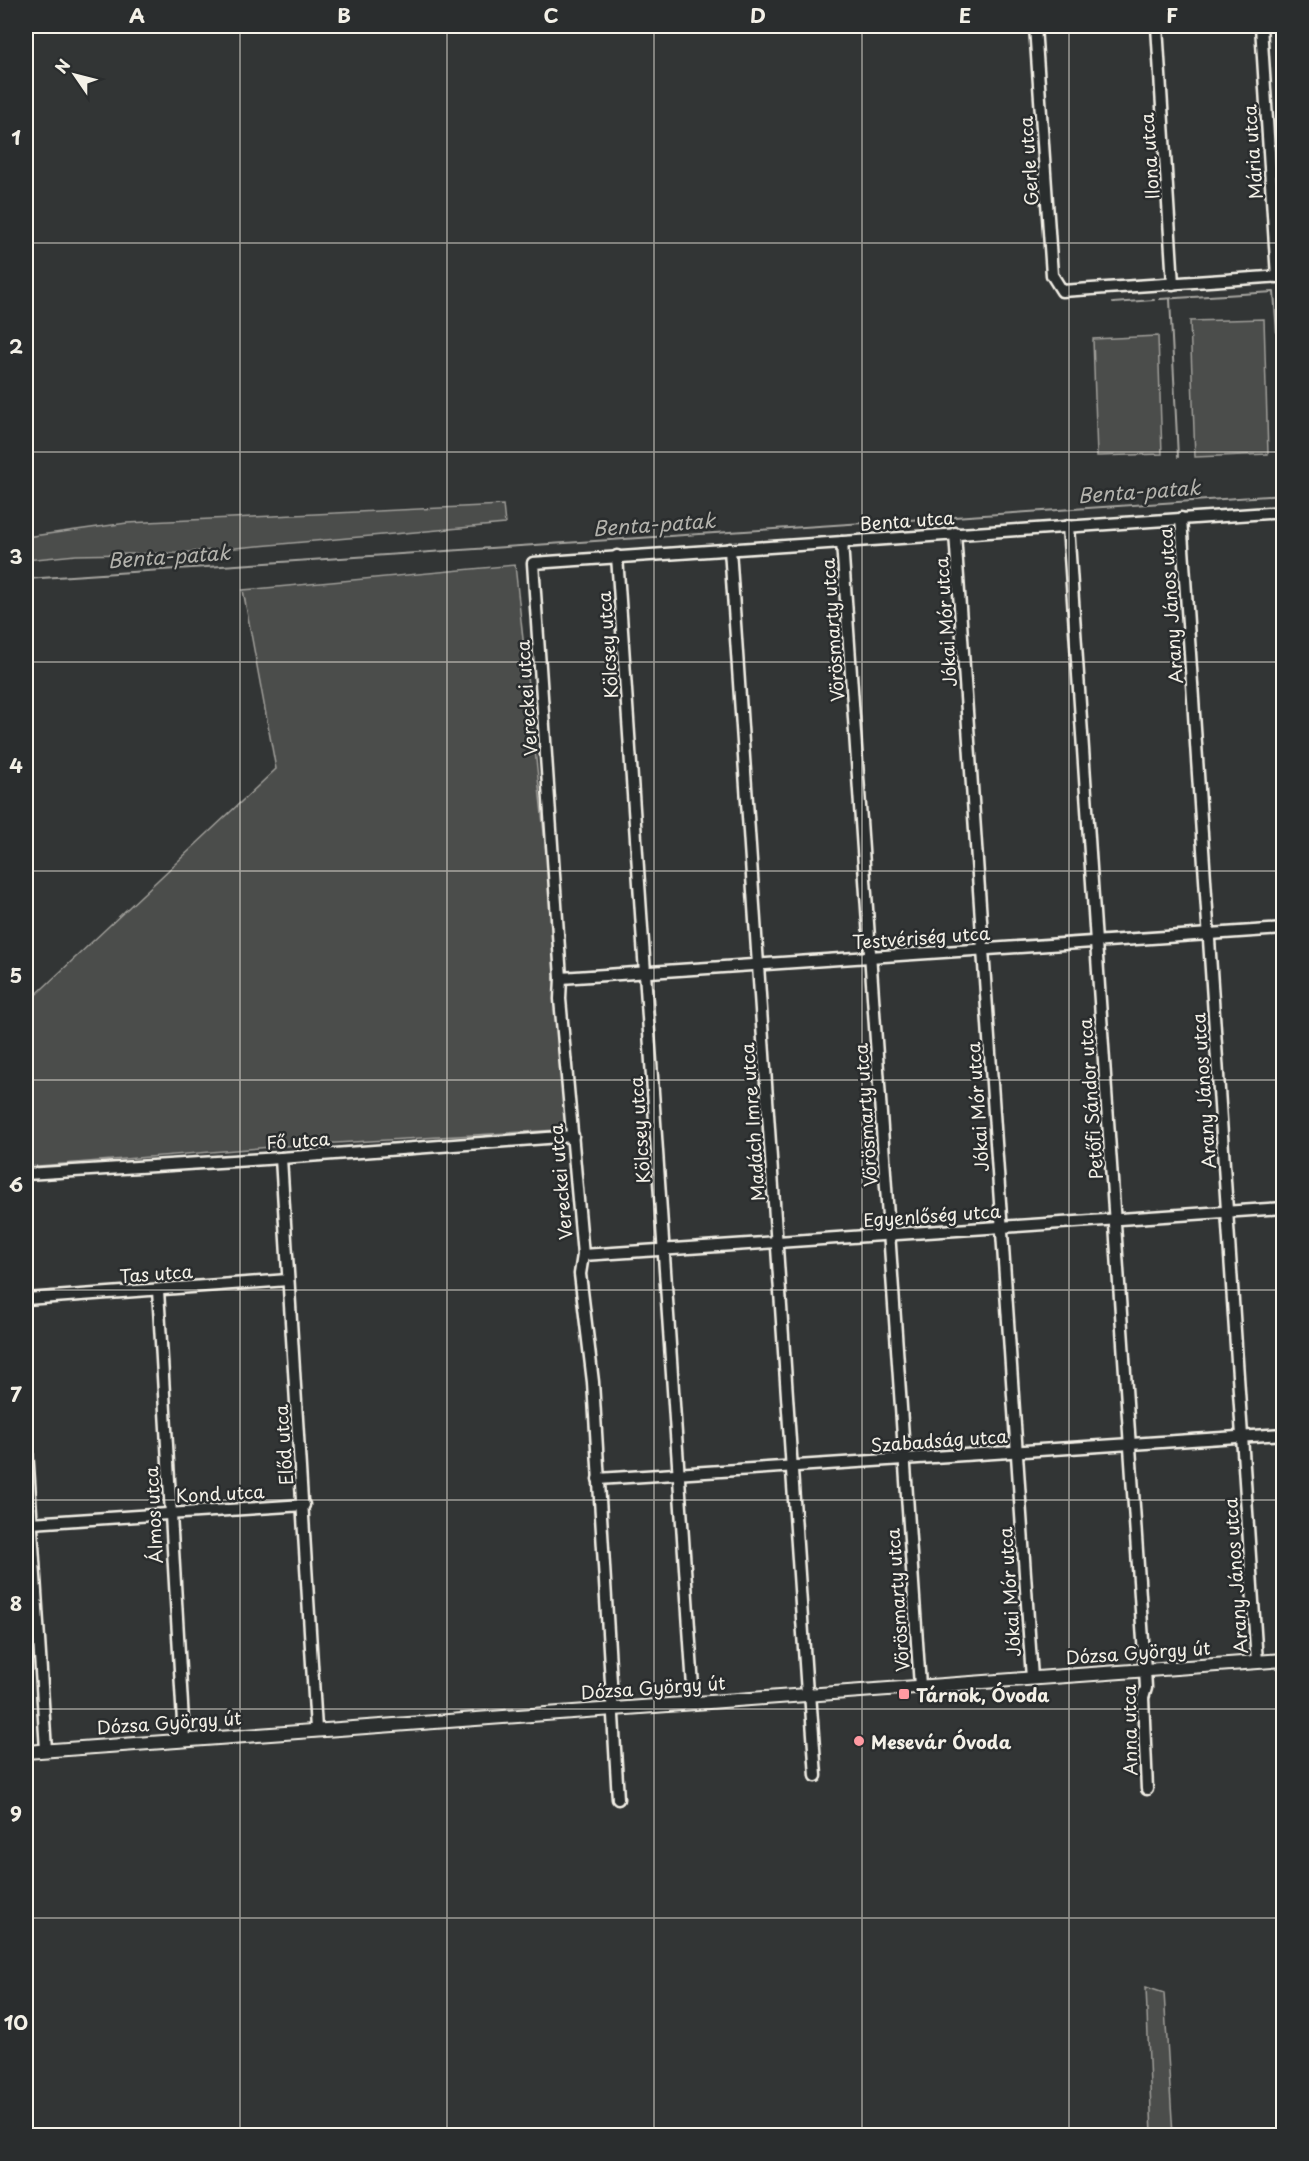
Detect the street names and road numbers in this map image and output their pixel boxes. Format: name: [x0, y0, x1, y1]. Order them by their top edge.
street label: Mária utca: [1235, 103, 1269, 200]
street label: Ilona utca: [1132, 111, 1165, 200]
street label: Gerle utca: [1011, 115, 1045, 207]
street label: Benta utca: [859, 503, 956, 537]
street label: Arany János utca: [1151, 527, 1189, 685]
street label: Jókai Mór utca: [927, 555, 963, 688]
street label: Vörösmarty utca: [813, 557, 850, 703]
street label: Kölcsey utca: [590, 590, 624, 699]
street label: Vereckei utca: [508, 638, 544, 757]
street label: Testvériség utca: [851, 919, 992, 955]
street label: Arany János utca: [1184, 1012, 1222, 1170]
street label: Petőfi Sándor utca: [1071, 1017, 1109, 1181]
street label: Jókai Mór utca: [959, 1040, 995, 1173]
street label: Madách Imre utca: [733, 1041, 771, 1202]
street label: Vörösmarty utca: [846, 1042, 883, 1188]
street label: Kölcsey utca: [622, 1075, 656, 1184]
street label: Vereckei utca: [541, 1122, 579, 1241]
street label: Fő utca: [265, 1124, 331, 1156]
street label: Egyenlőség utca: [862, 1197, 1003, 1233]
street label: Tas utca: [118, 1257, 194, 1289]
street label: Előd utca: [267, 1403, 299, 1486]
street label: Szabadság utca: [870, 1422, 1009, 1458]
street label: Álmos utca: [137, 1465, 169, 1564]
street label: Kond utca: [175, 1477, 266, 1509]
street label: Arany János utca: [1216, 1497, 1254, 1655]
street label: Jókai Mór utca: [991, 1525, 1027, 1658]
street label: Vörösmarty utca: [878, 1527, 915, 1673]
street label: Dózsa György út: [1065, 1633, 1211, 1671]
street label: Dózsa György út: [580, 1668, 726, 1706]
street label: Anna utca: [1115, 1683, 1143, 1776]
street label: Dózsa György út: [96, 1703, 242, 1741]

